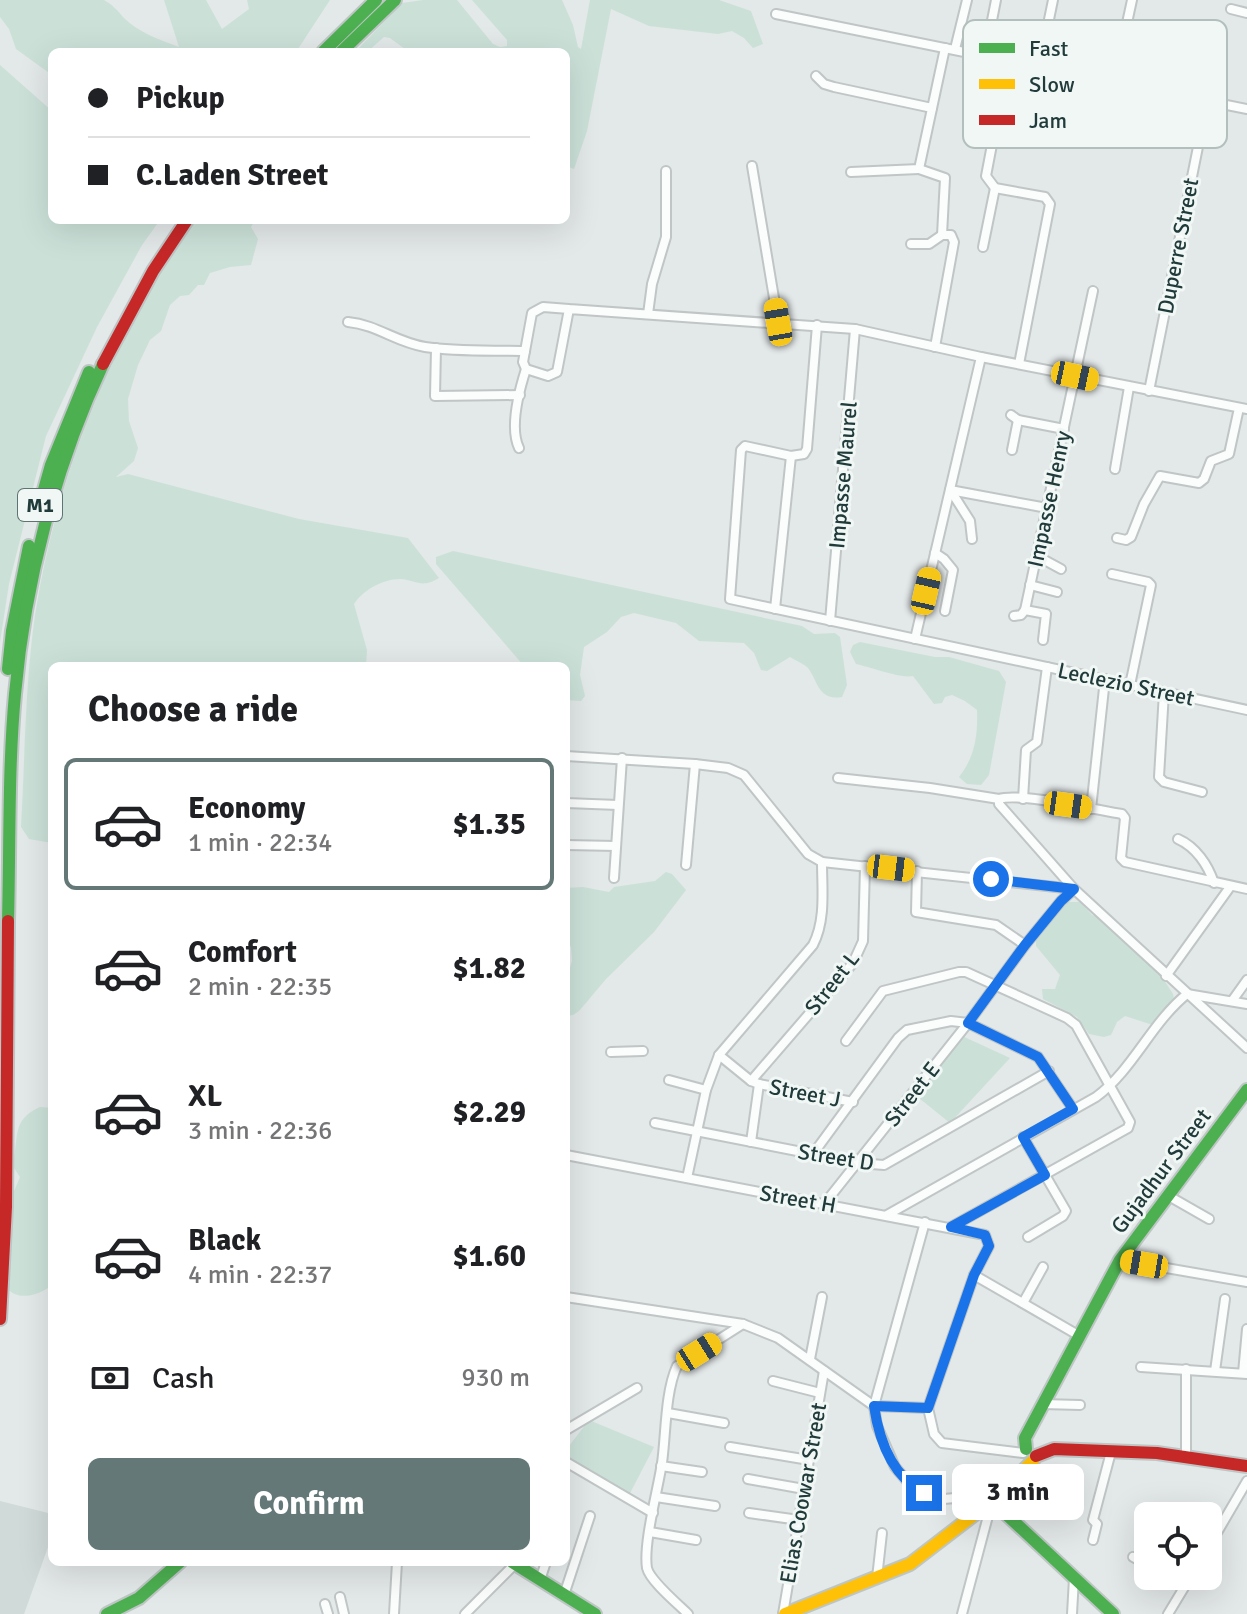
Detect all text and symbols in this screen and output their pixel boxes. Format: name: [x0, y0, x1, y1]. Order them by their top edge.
legend: [963, 20, 1227, 148]
text: Fast: [1029, 35, 1069, 62]
text: Slow: [1029, 71, 1075, 98]
text: Pickup: [136, 80, 225, 117]
text: Jam: [1029, 107, 1067, 134]
text: C.Laden Street: [136, 157, 328, 194]
street label: Duperre Street: [1152, 175, 1204, 316]
car: [762, 296, 794, 348]
car: [1049, 359, 1101, 393]
street label: Impasse Maurel: [823, 400, 863, 550]
street label: Impasse Henry: [1021, 428, 1077, 570]
road number: M1: [18, 489, 62, 521]
car: [909, 565, 943, 617]
street label: Leclezio Street: [1055, 656, 1197, 712]
text: Choose a ride: [88, 687, 298, 732]
icon: car: [92, 788, 164, 860]
text: Economy: [188, 790, 305, 827]
car: [1043, 790, 1093, 820]
text: $1.35: [453, 806, 526, 843]
text: 1 min · 22:34: [188, 827, 332, 859]
car: [866, 853, 916, 883]
route start: [973, 861, 1009, 897]
icon: car: [92, 932, 164, 1004]
text: Comfort: [188, 934, 297, 971]
street label: Street L: [799, 946, 865, 1020]
text: $1.82: [453, 950, 526, 987]
text: 2 min · 22:35: [188, 971, 332, 1003]
street label: Street E: [878, 1056, 946, 1132]
street label: Street J: [767, 1073, 843, 1113]
icon: car: [92, 1076, 164, 1148]
text: XL: [188, 1078, 222, 1115]
text: $2.29: [453, 1094, 526, 1131]
street label: Gujadhur Street: [1105, 1103, 1217, 1239]
text: 3 min · 22:36: [188, 1115, 332, 1147]
street label: Street D: [796, 1138, 876, 1176]
street label: Street H: [758, 1179, 838, 1219]
icon: car: [92, 1220, 164, 1292]
text: Black: [188, 1222, 261, 1259]
text: $1.60: [453, 1238, 526, 1275]
car: [1118, 1248, 1170, 1280]
text: 4 min · 22:37: [188, 1259, 332, 1291]
car: [672, 1329, 726, 1375]
icon: cash: [88, 1356, 132, 1400]
text: Cash: [152, 1360, 215, 1397]
text: 930 m: [461, 1362, 530, 1394]
street label: Elias Coowar Street: [774, 1400, 832, 1586]
button: Confirm: [88, 1458, 530, 1550]
callout: 3 min: [952, 1465, 1084, 1521]
route end: [906, 1475, 942, 1511]
text: 3 min: [987, 1476, 1049, 1508]
map controls: [1134, 1502, 1222, 1590]
button: locate: [1134, 1502, 1222, 1590]

